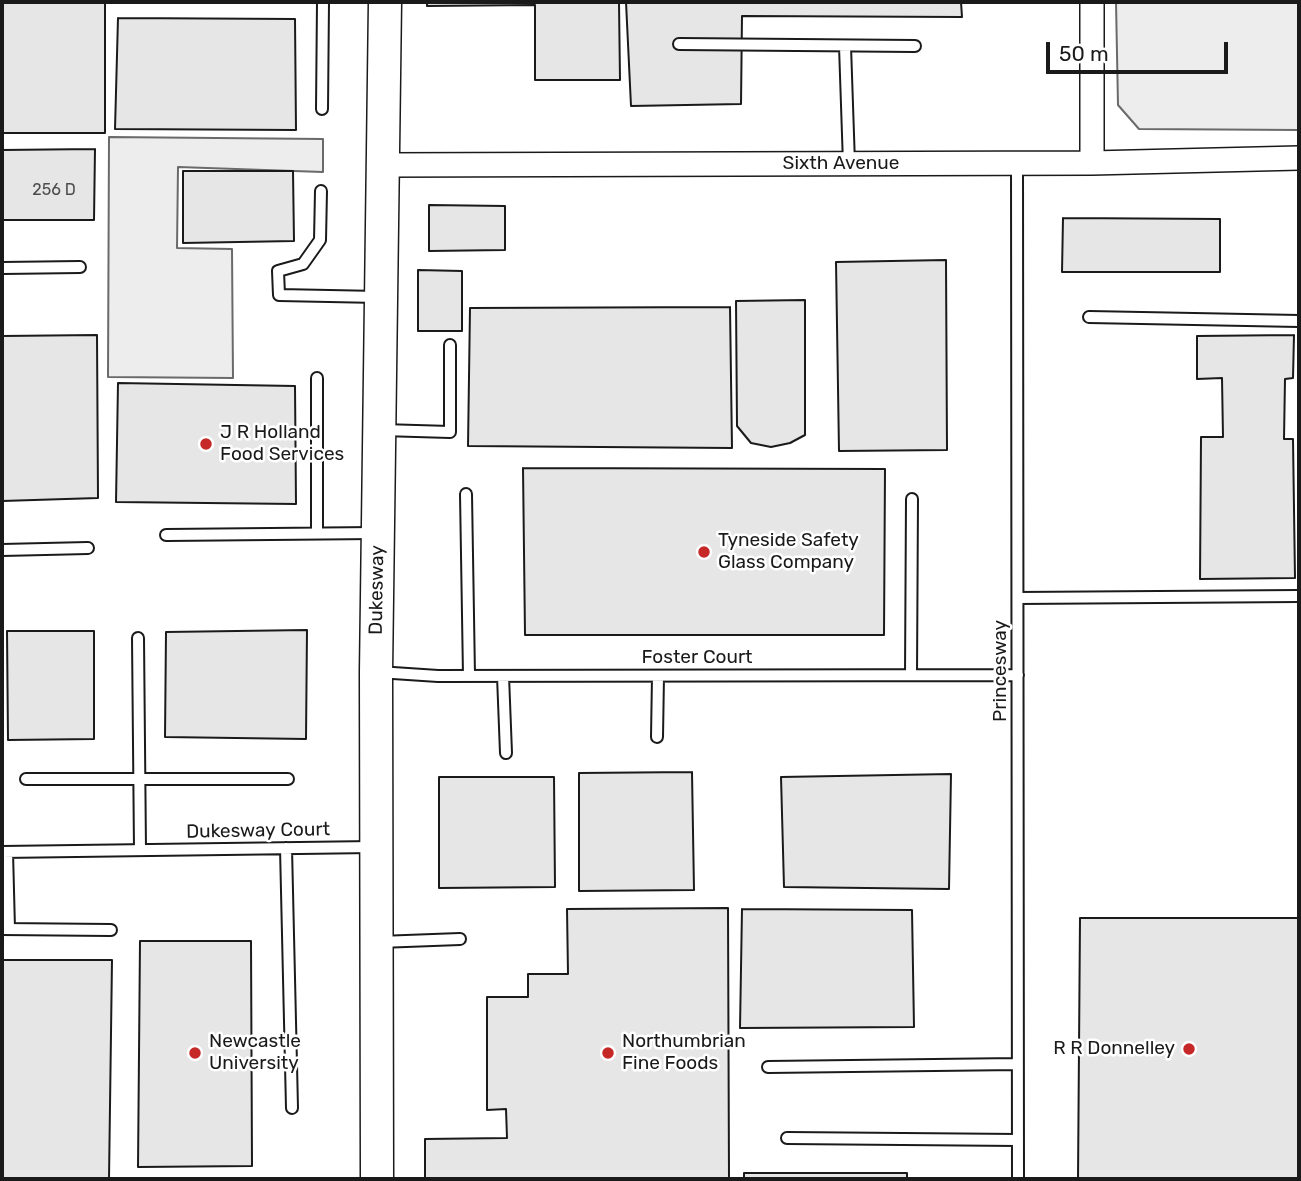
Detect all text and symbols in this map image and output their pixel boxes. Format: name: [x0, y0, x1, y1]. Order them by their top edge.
scale bar: [1049, 28, 1231, 72]
text: 50 m: [1059, 41, 1109, 66]
street label: Sixth Avenue: [783, 153, 899, 175]
house number: 256 D: [32, 180, 76, 200]
place label: J R Holland Food Services: [220, 422, 344, 466]
marker: J R Holland Food Services: [198, 436, 214, 452]
place label: Tyneside Safety Glass Company: [718, 530, 859, 574]
marker: Tyneside Safety Glass Company: [696, 544, 712, 560]
street label: Dukesway: [365, 545, 389, 635]
street label: Princesway: [990, 620, 1012, 722]
street label: Foster Court: [641, 647, 753, 669]
street label: Dukesway Court: [186, 818, 330, 844]
place label: Newcastle University: [209, 1031, 301, 1075]
place label: Northumbrian Fine Foods: [622, 1031, 746, 1075]
place label: R R Donnelley: [1053, 1038, 1175, 1060]
marker: R R Donnelley: [1181, 1041, 1197, 1057]
marker: Newcastle University: [187, 1045, 203, 1061]
marker: Northumbrian Fine Foods: [600, 1045, 616, 1061]

